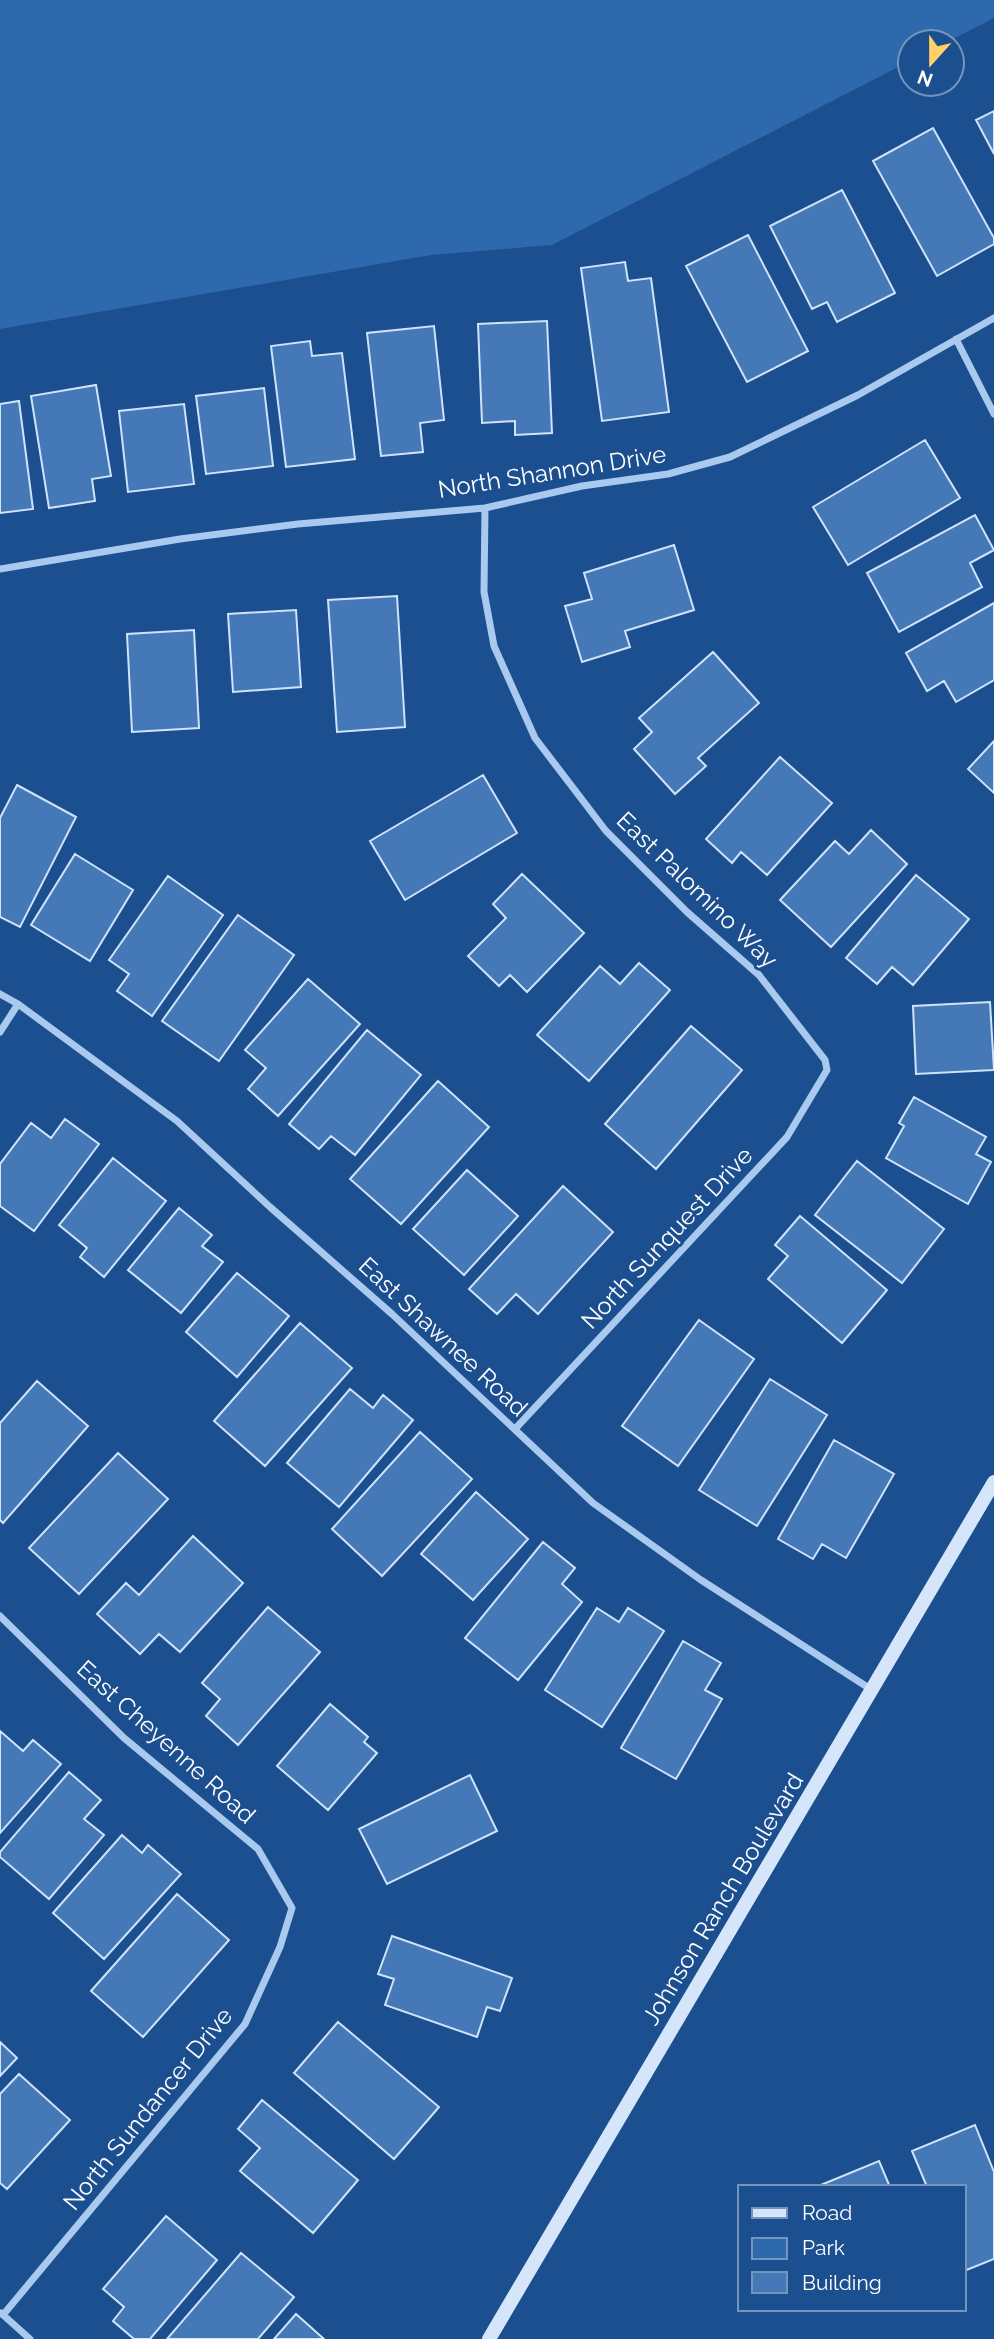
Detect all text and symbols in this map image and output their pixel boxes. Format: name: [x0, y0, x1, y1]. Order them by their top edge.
north arrow: [896, 28, 966, 98]
text: N: [914, 66, 936, 92]
street label: North Shannon Drive: [436, 439, 668, 504]
street label: East Palomino Way: [611, 805, 784, 974]
street label: North Sunquest Drive: [575, 1141, 758, 1335]
street label: East Shawnee Road: [353, 1251, 534, 1422]
street label: East Cheyenne Road: [71, 1654, 261, 1829]
street label: Johnson Ranch Boulevard: [636, 1767, 809, 2030]
street label: North Sundancer Drive: [57, 2001, 238, 2216]
legend: [738, 2185, 966, 2311]
text: Road: [802, 2200, 852, 2225]
text: Park: [802, 2235, 845, 2260]
text: Building: [802, 2270, 882, 2295]

